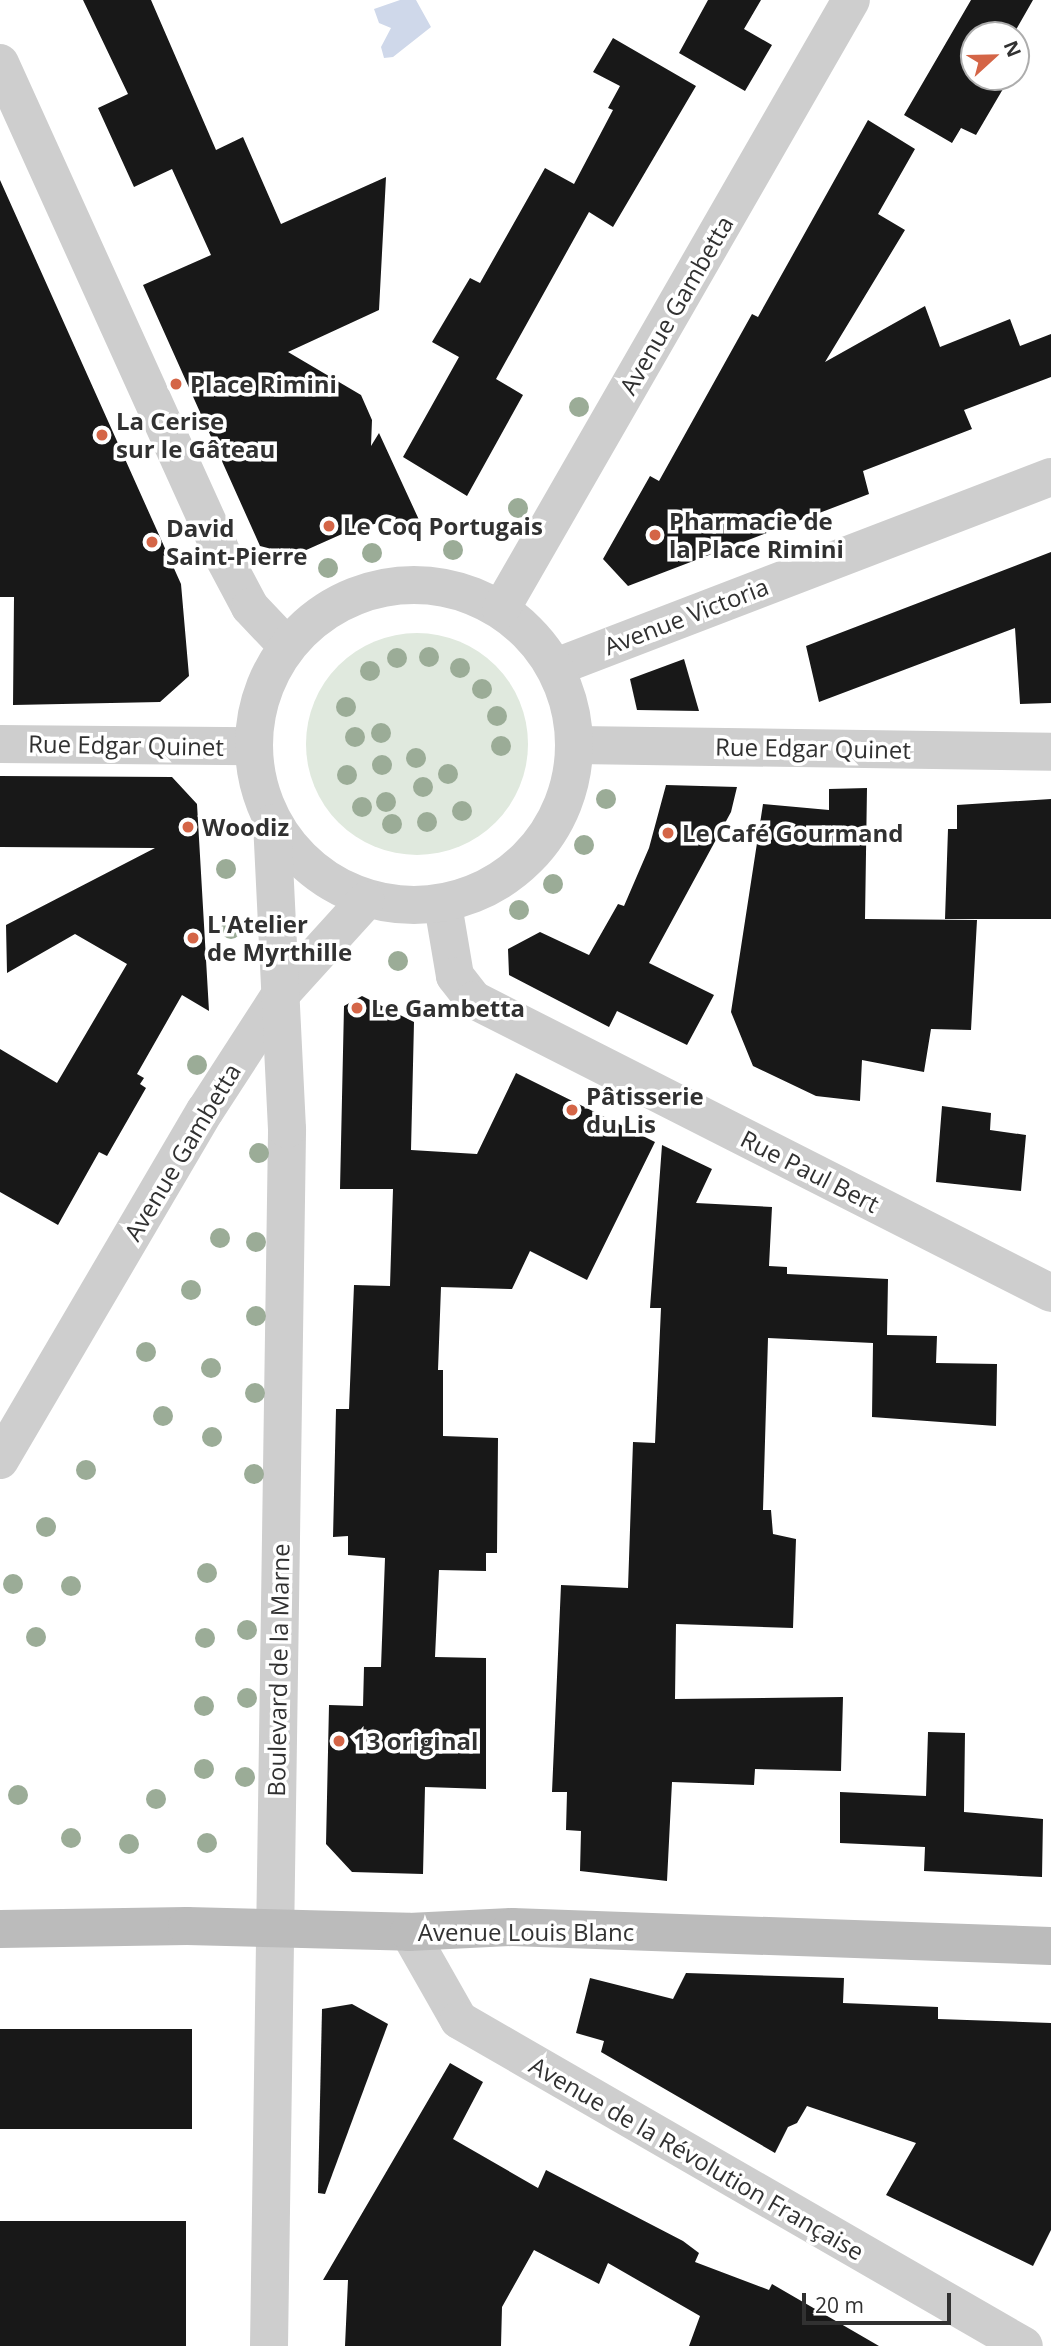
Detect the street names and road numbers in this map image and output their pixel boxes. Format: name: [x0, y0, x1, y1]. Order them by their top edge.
street label: Avenue Gambetta: [613, 211, 739, 399]
street label: Avenue Victoria: [600, 571, 772, 661]
street label: Rue Edgar Quinet: [28, 729, 224, 761]
street label: Rue Edgar Quinet: [715, 732, 911, 764]
street label: Avenue Gambetta: [118, 1058, 246, 1246]
street label: Rue Paul Bert: [736, 1124, 884, 1218]
street label: Boulevard de la Marne: [261, 1543, 295, 1797]
street label: Avenue Louis Blanc: [418, 1918, 634, 1946]
street label: Avenue de la Révolution Française: [525, 2050, 869, 2266]

